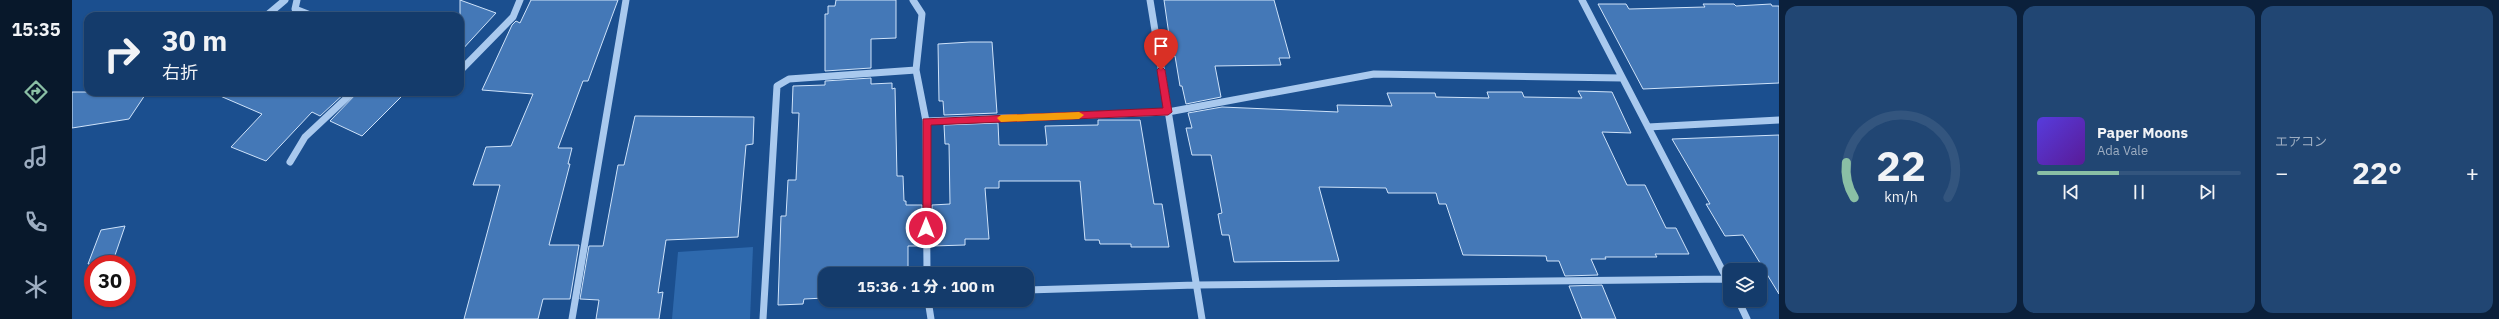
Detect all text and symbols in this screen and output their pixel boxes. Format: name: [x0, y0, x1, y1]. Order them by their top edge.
text: 15:35: [11, 18, 61, 41]
text: 30 m: [162, 22, 227, 59]
icon: right: [96, 28, 148, 80]
pin: [1144, 29, 1178, 70]
icon: arrive: [1150, 35, 1172, 57]
text: 右折: [162, 61, 198, 84]
icon: directions: [22, 78, 50, 106]
text: Paper Moons: [2097, 123, 2188, 142]
text: エアコン: [2275, 133, 2327, 150]
text: 22: [1876, 137, 1926, 191]
text: Ada Vale: [2097, 142, 2148, 159]
icon: music: [22, 143, 50, 171]
text: 22°: [2352, 153, 2402, 192]
text: −: [2275, 158, 2288, 187]
text: +: [2466, 158, 2479, 187]
icon: previous: [2060, 181, 2082, 203]
icon: pause: [2128, 181, 2150, 203]
icon: next: [2196, 181, 2218, 203]
text: km/h: [1884, 186, 1918, 205]
position arrow: [905, 207, 947, 249]
icon: phone: [22, 208, 50, 236]
speed limit sign: 30: [84, 255, 136, 307]
map controls: [1723, 263, 1767, 307]
button: layers: [1723, 263, 1767, 307]
icon: climate: [22, 273, 50, 301]
text: 15:36 · 1 分 · 100 m: [857, 277, 995, 296]

